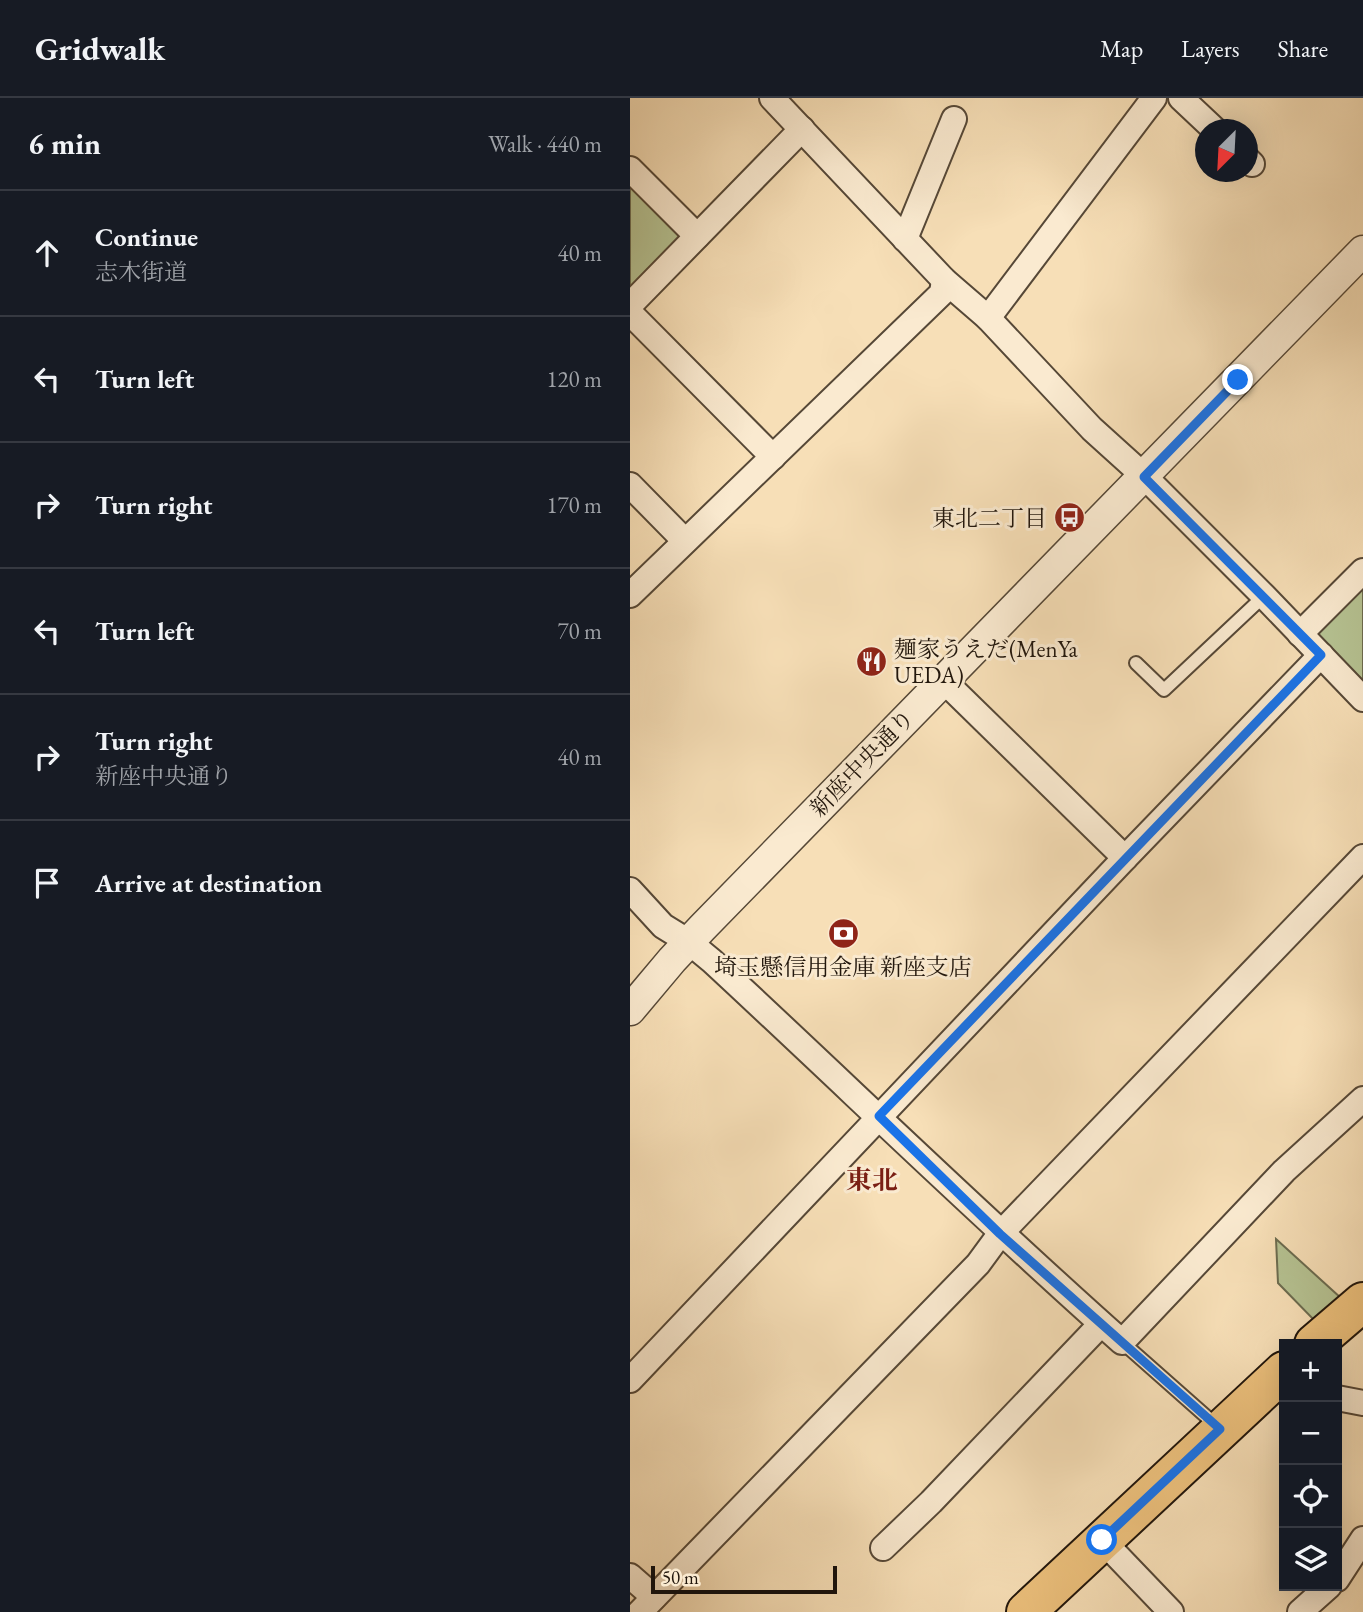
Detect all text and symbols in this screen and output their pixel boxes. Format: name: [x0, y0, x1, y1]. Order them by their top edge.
text: Gridwalk: [35, 27, 165, 70]
text: Map: [1100, 33, 1143, 64]
text: Layers: [1181, 33, 1240, 64]
text: Share: [1278, 33, 1328, 64]
north arrow: [1195, 119, 1258, 182]
text: 6 min: [28, 124, 101, 163]
text: Walk · 440 m: [488, 129, 602, 159]
text: Continue: [95, 220, 198, 254]
icon: ahead: [28, 234, 66, 272]
text: 40 m: [557, 238, 602, 268]
text: 志木街道: [95, 257, 187, 287]
icon: left: [28, 360, 66, 398]
text: Turn left: [95, 362, 194, 396]
text: 120 m: [546, 364, 602, 394]
route end: [1222, 364, 1253, 395]
icon: right: [28, 486, 66, 524]
text: Turn right: [95, 488, 213, 522]
text: 170 m: [546, 490, 602, 520]
bus stop icon: 東北二丁目: [1053, 501, 1087, 535]
place label: 東北二丁目: [932, 503, 1047, 533]
icon: left: [28, 612, 66, 650]
text: Turn left: [95, 614, 194, 648]
text: 70 m: [557, 616, 602, 646]
place label: 麺家うえだ(MenYa UEDA): [894, 634, 1079, 690]
restaurant icon: 麺家うえだ(MenYa UEDA): [854, 645, 888, 679]
street label: 新座中央通り: [803, 703, 921, 823]
text: Turn right: [95, 724, 213, 758]
icon: right: [28, 738, 66, 776]
text: 40 m: [557, 742, 602, 772]
text: 新座中央通り: [95, 761, 233, 791]
icon: arrive: [28, 864, 66, 902]
text: Arrive at destination: [95, 866, 322, 900]
bank icon: 埼玉懸信用金庫 新座支店: [826, 916, 860, 950]
place label: 埼玉懸信用金庫 新座支店: [714, 952, 972, 982]
district label: 東北: [846, 1163, 898, 1197]
map controls: [1279, 1339, 1342, 1591]
button: +: [1279, 1339, 1342, 1402]
button: −: [1279, 1402, 1342, 1465]
button: locate: [1279, 1465, 1342, 1528]
route start: [1086, 1524, 1117, 1555]
button: layers: [1279, 1528, 1342, 1591]
scale bar: [651, 1563, 836, 1595]
text: 50 m: [662, 1565, 699, 1590]

